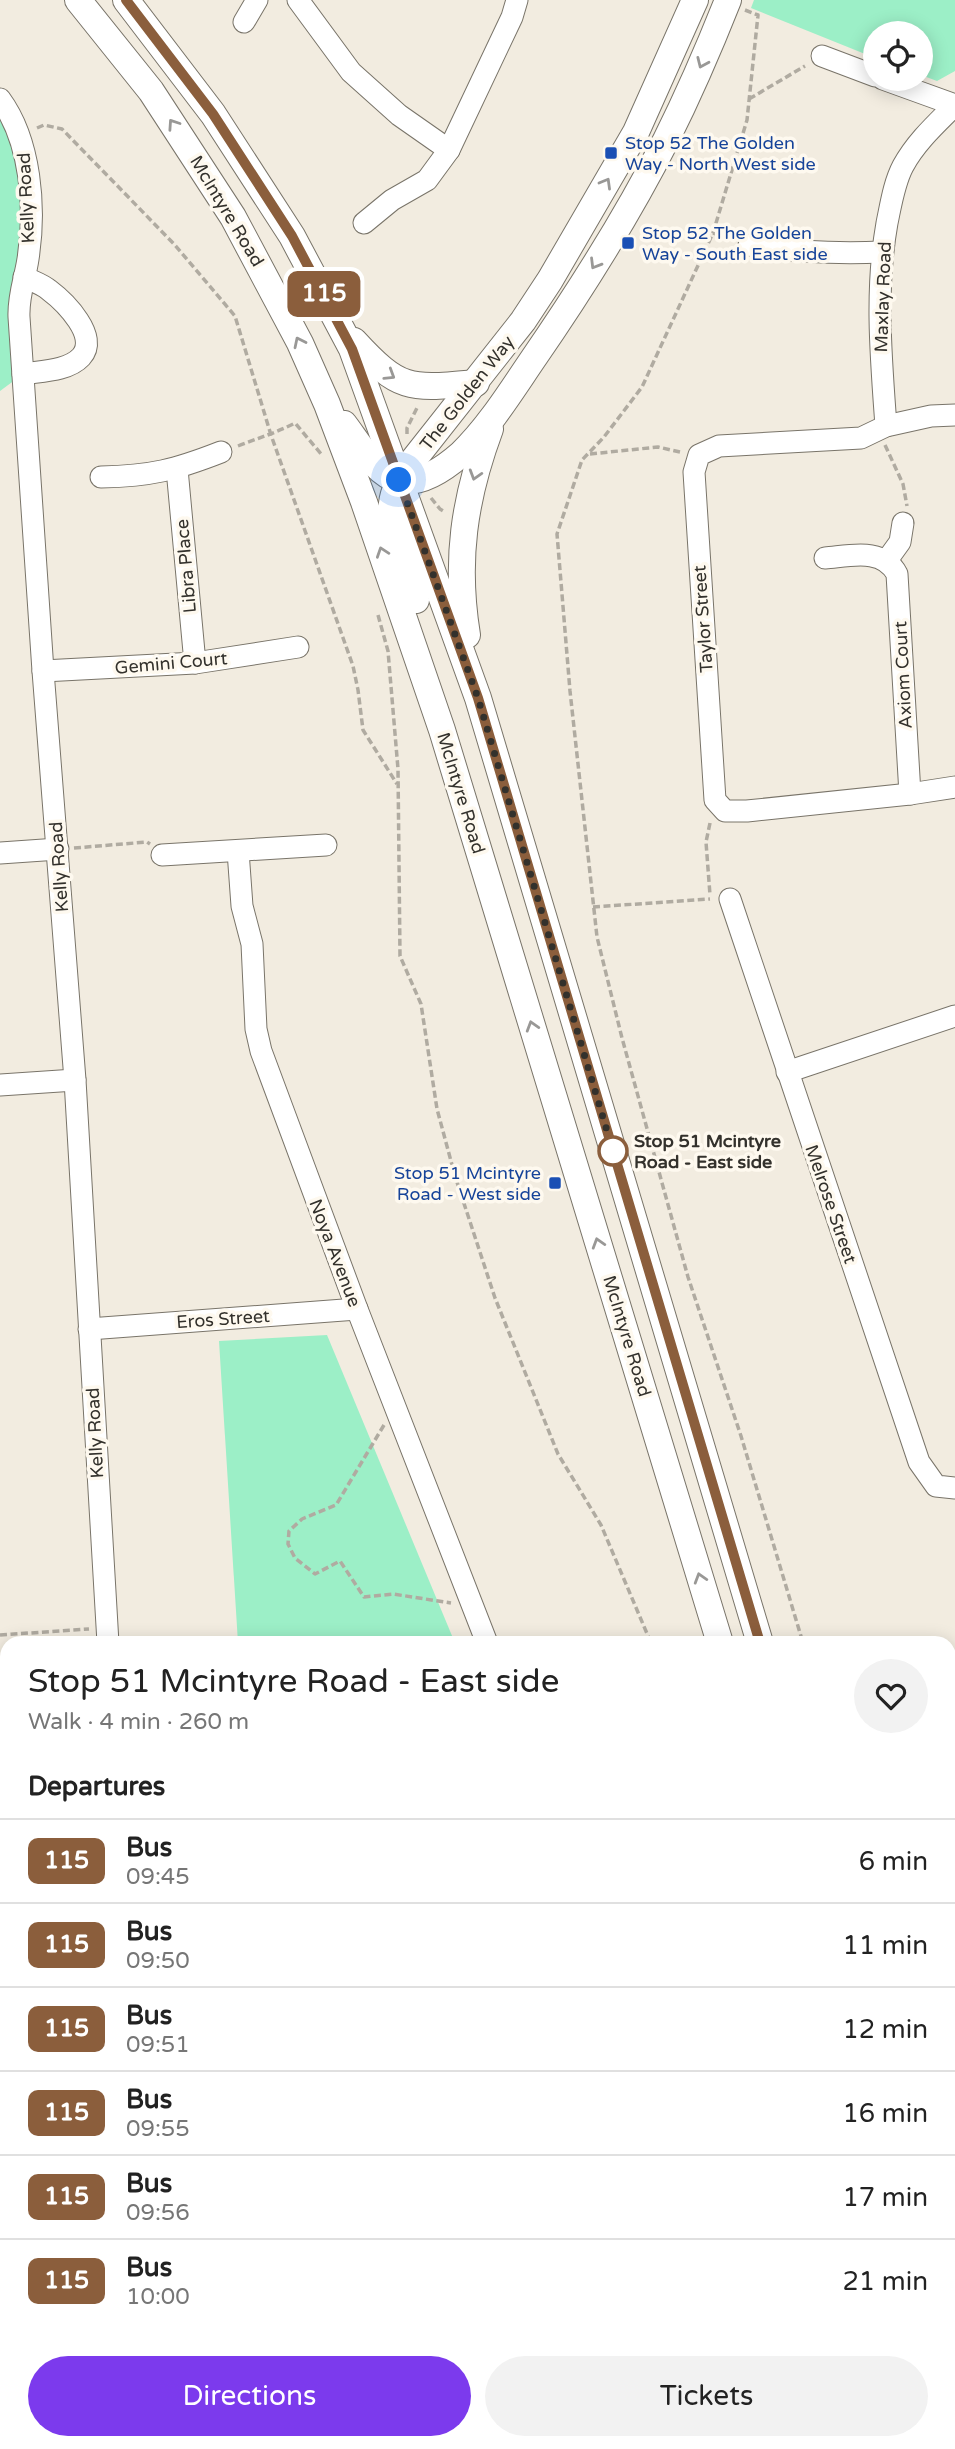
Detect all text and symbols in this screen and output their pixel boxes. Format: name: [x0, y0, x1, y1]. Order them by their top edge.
map controls: [863, 21, 933, 91]
button: locate: [863, 21, 933, 91]
one-way arrow: [696, 56, 710, 68]
one-way arrow: [169, 119, 181, 132]
place label: Stop 52 The Golden Way - North West side: [625, 132, 816, 175]
marker: Stop 52 The Golden Way - North West side: [603, 145, 619, 161]
street label: Kelly Road: [13, 152, 39, 244]
street label: McIntyre Road: [185, 152, 269, 270]
one-way arrow: [598, 177, 611, 190]
place label: Stop 52 The Golden Way - South East side: [642, 222, 828, 265]
marker: Stop 52 The Golden Way - South East side: [620, 235, 636, 251]
street label: Maxlay Road: [870, 241, 896, 353]
one-way arrow: [591, 256, 604, 269]
line badge: 115: [284, 271, 364, 317]
text: 115: [301, 279, 347, 308]
street label: The Golden Way: [415, 331, 519, 455]
one-way arrow: [294, 337, 308, 349]
one-way arrow: [383, 367, 396, 380]
your location: [381, 462, 416, 497]
one-way arrow: [468, 469, 483, 481]
street label: Libra Place: [171, 518, 201, 614]
one-way arrow: [375, 546, 390, 558]
street label: Taylor Street: [688, 564, 718, 673]
street label: Axiom Court: [889, 621, 917, 729]
street label: Gemini Court: [114, 647, 228, 679]
street label: McIntyre Road: [432, 730, 490, 856]
street label: Kelly Road: [45, 821, 73, 913]
one-way arrow: [526, 1020, 540, 1032]
place label: Stop 51 Mcintyre Road - East side: [634, 1130, 781, 1173]
marker: Stop 51 Mcintyre Road - East side: [598, 1136, 628, 1166]
street label: Melrose Street: [800, 1142, 862, 1266]
place label: Stop 51 Mcintyre Road - West side: [394, 1162, 541, 1205]
marker: Stop 51 Mcintyre Road - West side: [547, 1175, 563, 1191]
street label: Noya Avenue: [304, 1196, 366, 1310]
one-way arrow: [592, 1237, 607, 1249]
street label: McIntyre Road: [598, 1273, 656, 1399]
street label: Eros Street: [175, 1305, 271, 1333]
street label: Kelly Road: [82, 1387, 108, 1479]
one-way arrow: [694, 1572, 709, 1584]
button: heart: [854, 1659, 928, 1733]
text: Stop 51 Mcintyre Road - East side: [28, 1662, 559, 1701]
text: Walk · 4 min · 260 m: [28, 1708, 249, 1736]
text: Departures: [28, 1771, 165, 1802]
text: Bus: [126, 1832, 172, 1863]
text: 115: [44, 1846, 89, 1875]
text: 6 min: [859, 1846, 928, 1877]
text: 09:45: [126, 1863, 190, 1891]
text: Bus: [126, 1916, 172, 1947]
text: 115: [44, 1930, 89, 1959]
text: 11 min: [842, 1930, 928, 1961]
text: 09:50: [126, 1947, 190, 1975]
text: Bus: [126, 2000, 172, 2031]
text: 115: [44, 2014, 89, 2043]
text: 12 min: [842, 2014, 928, 2045]
text: 09:51: [126, 2031, 190, 2059]
text: Bus: [126, 2084, 172, 2115]
text: 115: [44, 2098, 89, 2127]
text: 16 min: [842, 2098, 928, 2129]
text: 09:55: [126, 2115, 190, 2143]
text: Bus: [126, 2168, 172, 2199]
text: 115: [44, 2182, 89, 2211]
text: 17 min: [842, 2182, 928, 2213]
text: 09:56: [126, 2199, 190, 2227]
text: Bus: [126, 2252, 172, 2283]
text: 115: [44, 2266, 89, 2295]
text: 21 min: [842, 2266, 928, 2297]
text: 10:00: [126, 2283, 190, 2311]
button: Directions: [28, 2356, 471, 2436]
button: Tickets: [485, 2356, 928, 2436]

